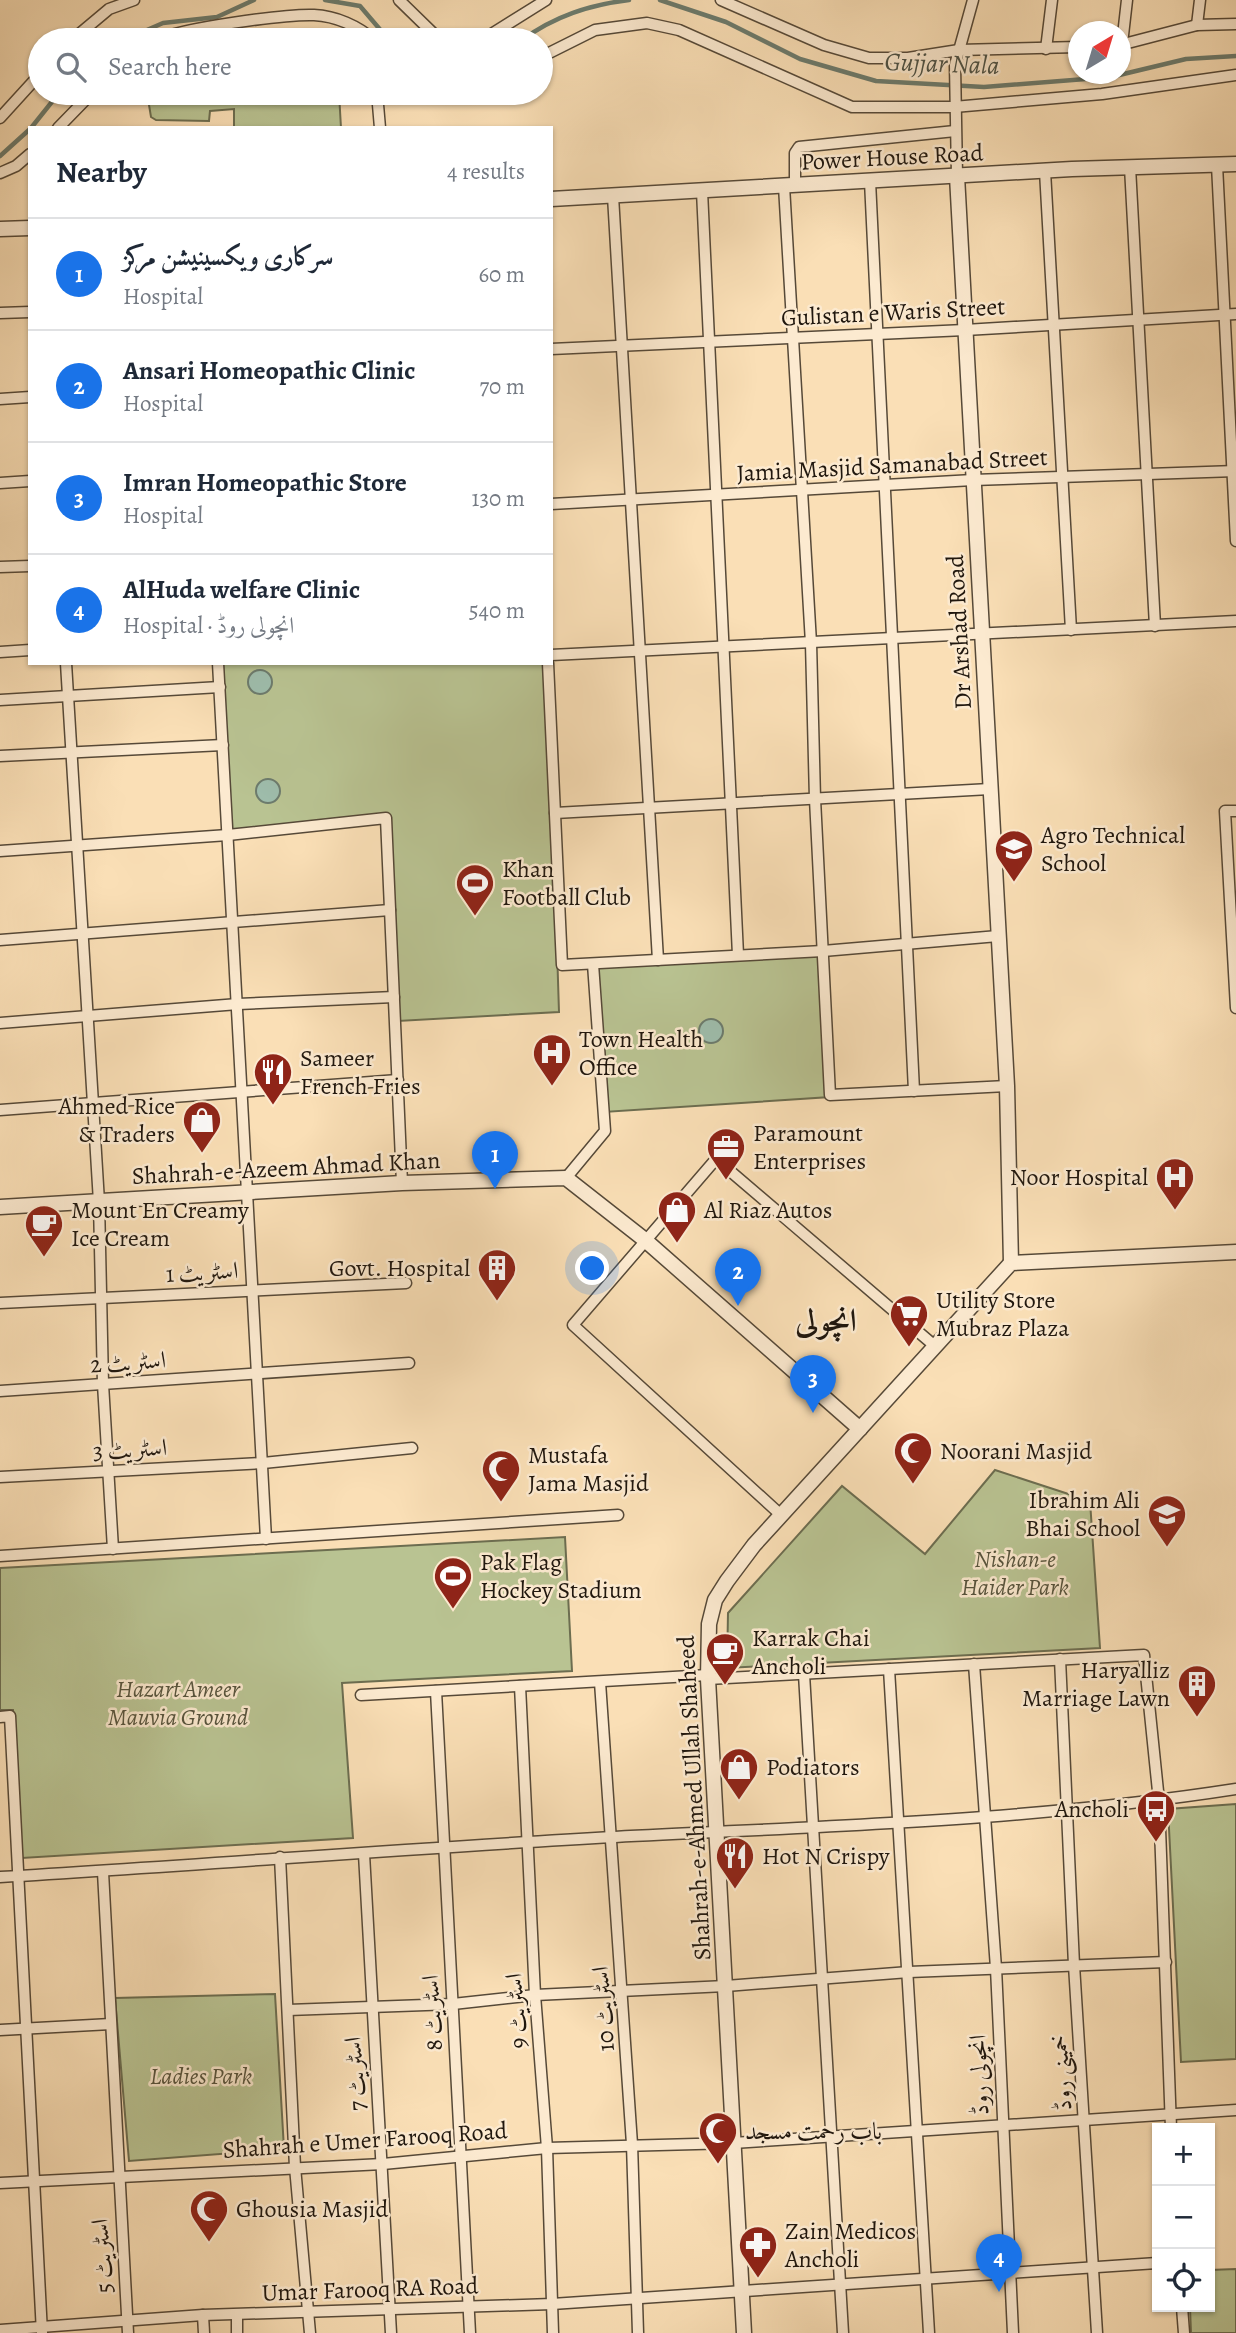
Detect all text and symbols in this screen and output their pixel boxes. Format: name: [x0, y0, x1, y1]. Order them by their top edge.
north arrow: [1068, 21, 1131, 84]
search box: [28, 28, 553, 105]
water label: Gujjar Nala: [884, 44, 1000, 83]
icon: search: [52, 48, 90, 86]
text: Search here: [108, 49, 232, 84]
street label: Power House Road: [800, 136, 984, 178]
text: Nearby: [56, 152, 147, 192]
text: 4 results: [447, 156, 525, 187]
text: سرکاری ویکسینیشن مرکز: [123, 239, 333, 274]
text: 1: [75, 259, 83, 290]
text: 60 m: [478, 259, 525, 290]
text: Hospital: [123, 281, 203, 312]
street label: Gulistan e Waris Street: [780, 290, 1006, 334]
text: Ansari Homeopathic Clinic: [123, 353, 415, 388]
text: 2: [73, 371, 85, 402]
text: 70 m: [479, 371, 525, 402]
text: Hospital: [123, 388, 203, 419]
street label: Jamia Masjid Samanabad Street: [736, 441, 1048, 489]
text: Imran Homeopathic Store: [123, 465, 407, 500]
text: 3: [74, 483, 84, 514]
text: 130 m: [472, 483, 525, 514]
text: Hospital: [123, 500, 203, 531]
street label: Dr Arshad Road: [939, 554, 979, 710]
text: AlHuda welfare Clinic: [123, 572, 360, 607]
text: 4: [74, 595, 84, 626]
text: 540 m: [469, 595, 525, 626]
text: Hospital · انچولی روڈ: [123, 610, 294, 641]
place label: Agro Technical School: [1040, 819, 1185, 879]
school or university icon: Agro Technical School: [993, 828, 1035, 883]
place label: Khan Football Club: [502, 853, 631, 913]
sports icon: Khan Football Club: [454, 862, 496, 917]
place label: Town Health Office: [579, 1023, 703, 1083]
hospital icon: Town Health Office: [531, 1032, 573, 1087]
place label: Sameer French Fries: [300, 1042, 421, 1102]
restaurant icon: Sameer French Fries: [252, 1051, 294, 1106]
place label: Ahmed Rice & Traders: [58, 1090, 175, 1150]
shop icon: Ahmed Rice & Traders: [181, 1099, 223, 1154]
place label: Paramount Enterprises: [753, 1117, 866, 1177]
office icon: Paramount Enterprises: [705, 1126, 747, 1181]
pin: 1: [472, 1131, 518, 1189]
street label: Shahrah-e-Azeem Ahmad Khan: [131, 1144, 441, 1192]
hospital icon: Noor Hospital: [1154, 1156, 1196, 1211]
place label: Noor Hospital: [1010, 1161, 1148, 1193]
shop icon: Al Riaz Autos: [656, 1189, 698, 1244]
place label: Mount En Creamy Ice Cream: [71, 1194, 249, 1254]
place label: Al Riaz Autos: [703, 1194, 832, 1226]
cafe icon: Mount En Creamy Ice Cream: [23, 1203, 65, 1258]
building icon: Govt. Hospital: [476, 1247, 518, 1302]
pin: 2: [715, 1248, 761, 1306]
your location: [575, 1251, 609, 1285]
place label: Govt. Hospital: [329, 1252, 470, 1284]
street label: اسٹریٹ 1: [165, 1254, 239, 1290]
place label: Utility Store Mubraz Plaza: [936, 1284, 1070, 1344]
supermarket icon: Utility Store Mubraz Plaza: [888, 1293, 930, 1348]
district label: انچولی: [794, 1298, 857, 1342]
street label: اسٹریٹ 2: [89, 1343, 167, 1381]
pin: 3: [790, 1355, 836, 1413]
mosque icon: Noorani Masjid: [892, 1430, 934, 1485]
street label: اسٹریٹ 3: [92, 1431, 168, 1467]
place label: Noorani Masjid: [940, 1435, 1092, 1467]
place label: Mustafa Jama Masjid: [528, 1439, 649, 1499]
mosque icon: Mustafa Jama Masjid: [480, 1448, 522, 1503]
place label: Ibrahim Ali Bhai School: [1025, 1484, 1140, 1544]
school or university icon: Ibrahim Ali Bhai School: [1146, 1493, 1188, 1548]
park label: Nishan-e Haider Park: [961, 1543, 1069, 1603]
place label: Pak Flag Hockey Stadium: [480, 1546, 642, 1606]
sports icon: Pak Flag Hockey Stadium: [432, 1555, 474, 1610]
place label: Karrak Chai Ancholi: [751, 1622, 870, 1682]
cafe icon: Karrak Chai Ancholi: [704, 1631, 746, 1686]
street label: Shahrah-e-Ahmed Ullah Shaheed: [670, 1635, 718, 1961]
place label: Haryalliz Marriage Lawn: [1022, 1654, 1170, 1714]
building icon: Haryalliz Marriage Lawn: [1176, 1663, 1218, 1718]
park label: Hazart Ameer Mauvia Ground: [108, 1673, 248, 1733]
shop icon: Podiators: [718, 1746, 760, 1801]
place label: Podiators: [766, 1751, 860, 1783]
bus stop icon: Ancholi: [1135, 1788, 1177, 1843]
place label: Ancholi: [1054, 1793, 1129, 1825]
restaurant icon: Hot N Crispy: [714, 1835, 756, 1890]
place label: Hot N Crispy: [762, 1840, 890, 1872]
street label: اسٹریٹ 10: [584, 1965, 622, 2053]
street label: اسٹریٹ 9: [497, 1972, 535, 2050]
street label: اسٹریٹ 8: [414, 1974, 450, 2052]
street label: انچولی روڈ: [962, 2034, 996, 2116]
street label: خمینی روڈ: [1042, 2034, 1081, 2112]
street label: اسٹریٹ 7: [336, 2036, 374, 2112]
park label: Ladies Park: [150, 2060, 253, 2092]
mosque icon: باب رحمت مسجد: [697, 2110, 739, 2165]
street label: Shahrah e Umer Farooq Road: [222, 2114, 509, 2166]
place label: باب رحمت مسجد: [745, 2115, 882, 2147]
map controls: [1152, 2123, 1215, 2312]
button: +: [1152, 2123, 1215, 2186]
button: −: [1152, 2186, 1215, 2249]
mosque icon: Ghousia Masjid: [188, 2188, 230, 2243]
place label: Ghousia Masjid: [236, 2193, 389, 2225]
place label: Zain Medicos Ancholi: [784, 2215, 916, 2275]
street label: اسٹریٹ 5: [83, 2218, 121, 2294]
pharmacy icon: Zain Medicos Ancholi: [737, 2224, 779, 2279]
pin: 4: [976, 2234, 1022, 2292]
button: locate: [1152, 2249, 1215, 2312]
street label: Umar Farooq RA Road: [261, 2269, 479, 2309]

